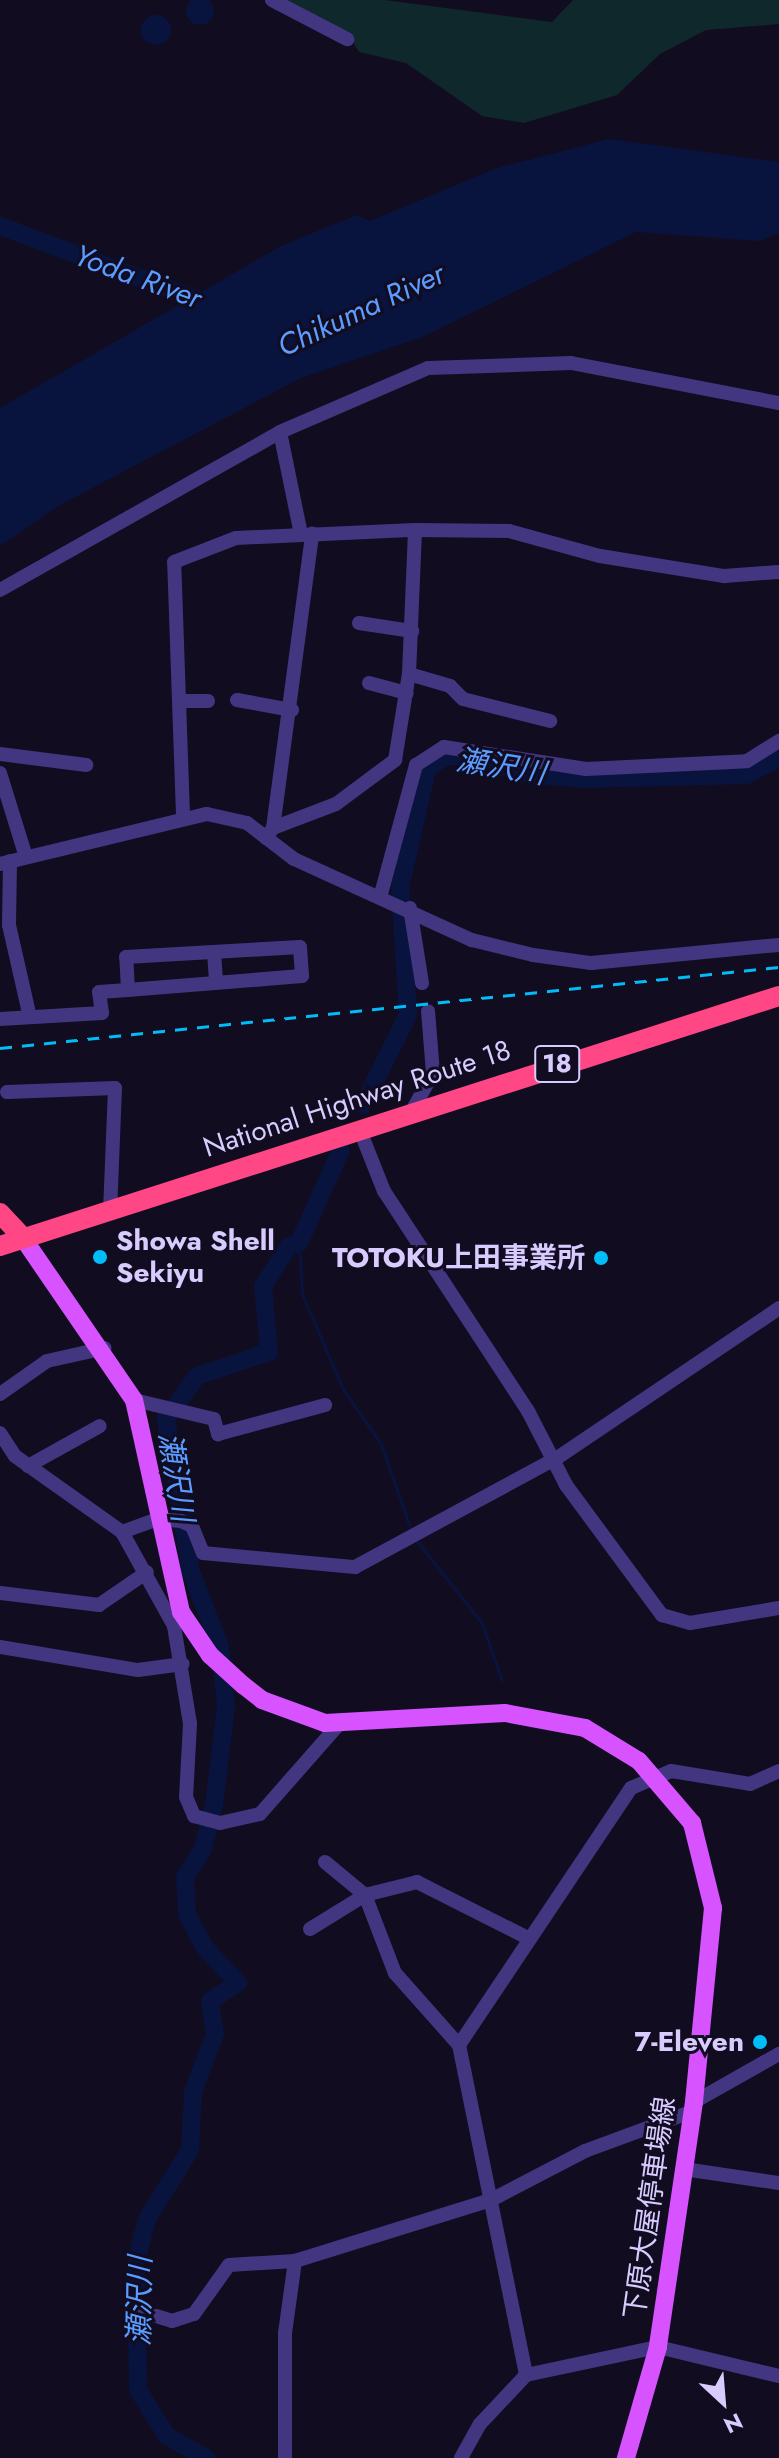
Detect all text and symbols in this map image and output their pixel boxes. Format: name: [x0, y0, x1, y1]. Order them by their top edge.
water label: Yoda River: [70, 237, 206, 317]
water label: Chikuma River: [272, 256, 450, 364]
water label: 瀬沢川: [454, 742, 548, 792]
street label: National Highway Route 18: [199, 1033, 515, 1165]
road number: 18: [533, 1042, 581, 1086]
place label: Showa Shell Sekiyu: [116, 1224, 275, 1290]
place label: TOTOKU上田事業所: [332, 1241, 585, 1275]
marker: Showa Shell Sekiyu: [91, 1248, 109, 1266]
marker: TOTOKU上田事業所: [592, 1249, 610, 1267]
water label: 瀬沢川: [151, 1430, 201, 1524]
place label: 7-Eleven: [634, 2025, 744, 2059]
marker: 7-Eleven: [751, 2033, 769, 2051]
street label: 下原大屋停車場線: [618, 2095, 682, 2321]
water label: 瀬沢川: [121, 2256, 159, 2346]
north arrow: [683, 2362, 763, 2442]
text: N: [719, 2405, 748, 2442]

